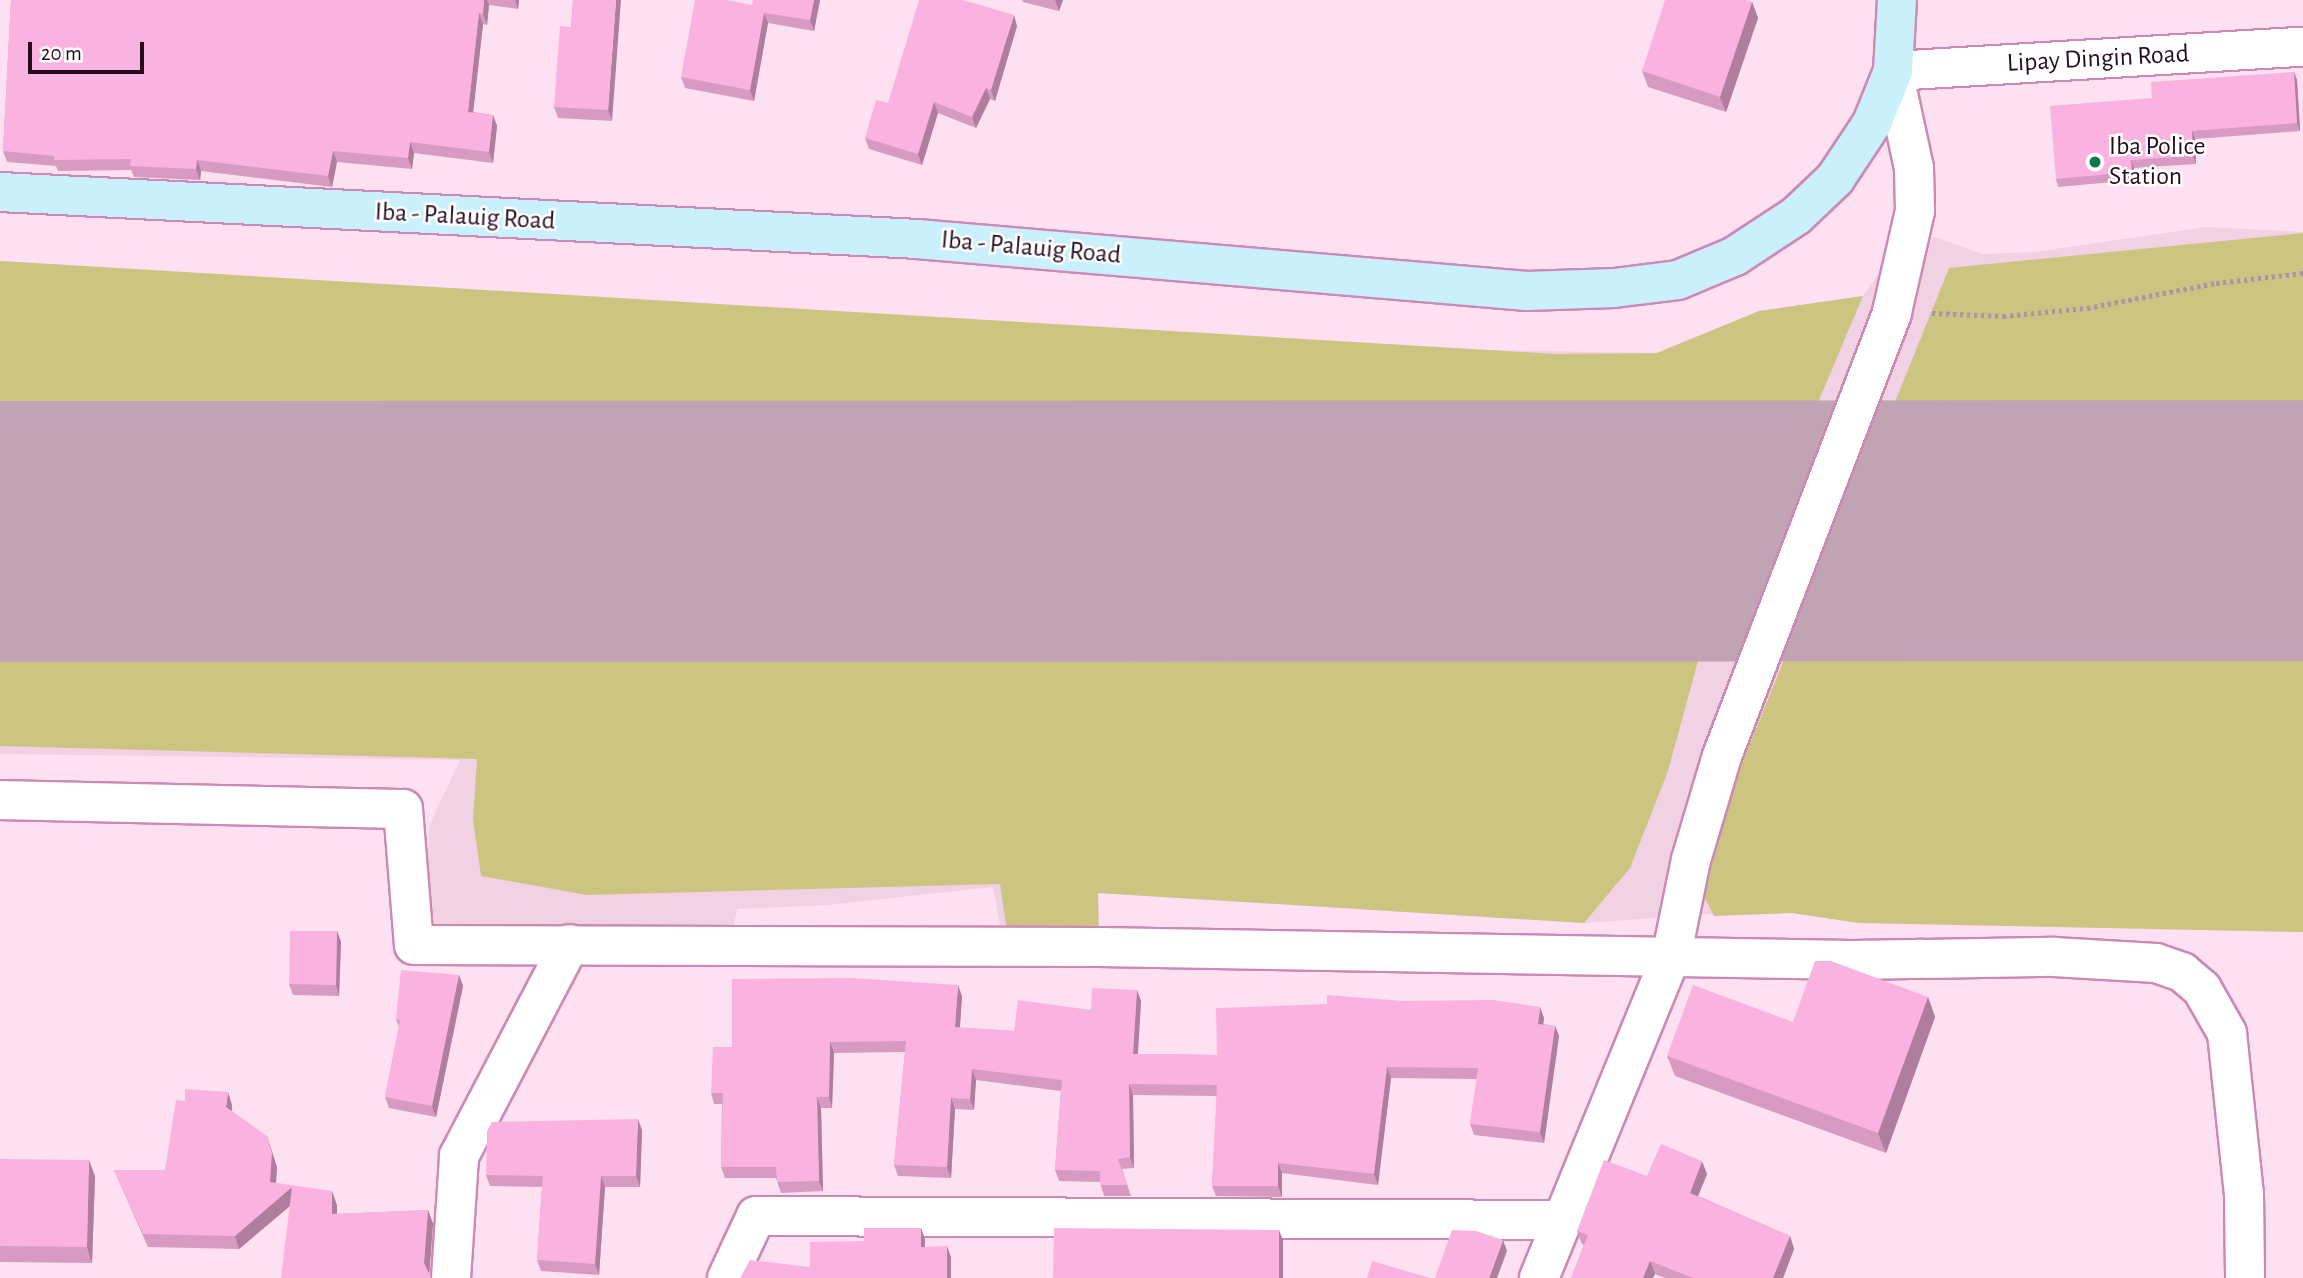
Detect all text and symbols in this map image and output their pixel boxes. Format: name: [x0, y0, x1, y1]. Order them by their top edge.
scale bar: [32, 28, 147, 72]
street label: Lipay Dingin Road: [2006, 39, 2190, 79]
text: 20 m: [41, 43, 82, 64]
place label: Iba Police Station: [2109, 131, 2205, 192]
marker: Iba Police Station: [2087, 154, 2103, 170]
street label: Iba - Palauig Road: [374, 197, 556, 237]
street label: Iba - Palauig Road: [940, 225, 1122, 271]

